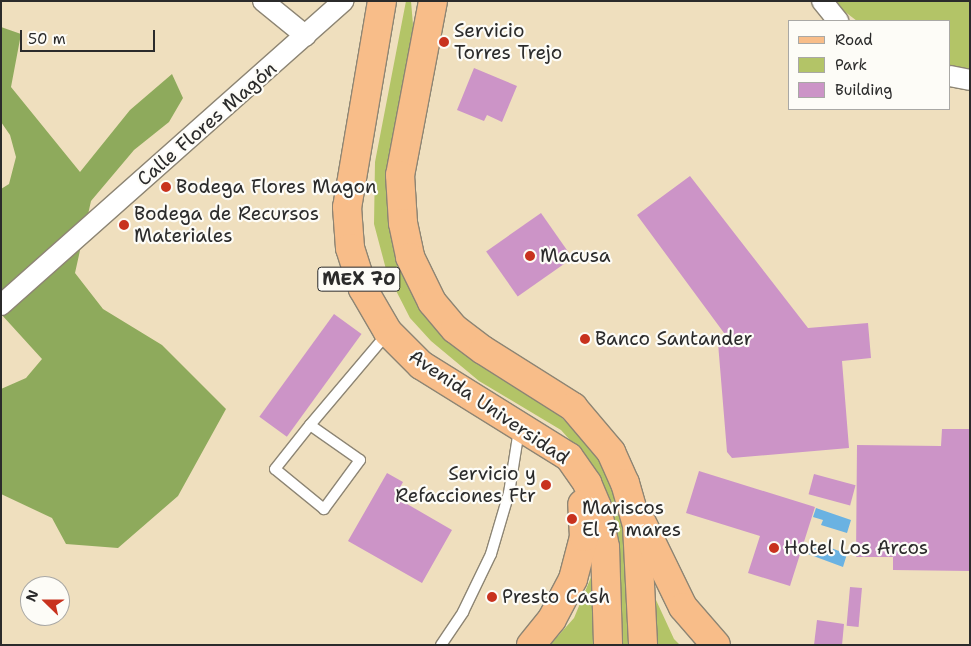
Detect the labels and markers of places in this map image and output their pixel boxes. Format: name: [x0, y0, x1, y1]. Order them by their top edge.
place label: Servicio Torres Trejo: [454, 20, 562, 64]
marker: Servicio Torres Trejo: [438, 36, 450, 48]
place label: Bodega Flores Magon: [176, 176, 377, 198]
marker: Bodega Flores Magon: [160, 181, 172, 193]
place label: Bodega de Recursos Materiales: [134, 203, 319, 247]
marker: Bodega de Recursos Materiales: [118, 219, 130, 231]
place label: Macusa: [540, 245, 611, 267]
marker: Macusa: [524, 250, 536, 262]
place label: Banco Santander: [595, 328, 753, 350]
marker: Banco Santander: [579, 333, 591, 345]
place label: Servicio y Refacciones Ftr: [395, 463, 536, 507]
marker: Servicio y Refacciones Ftr: [540, 479, 552, 491]
place label: Mariscos El 7 mares: [582, 497, 681, 541]
marker: Mariscos El 7 mares: [566, 513, 578, 525]
place label: Hotel Los Arcos: [784, 537, 928, 559]
marker: Hotel Los Arcos: [768, 542, 780, 554]
place label: Presto Cash: [502, 586, 610, 608]
marker: Presto Cash: [486, 591, 498, 603]

